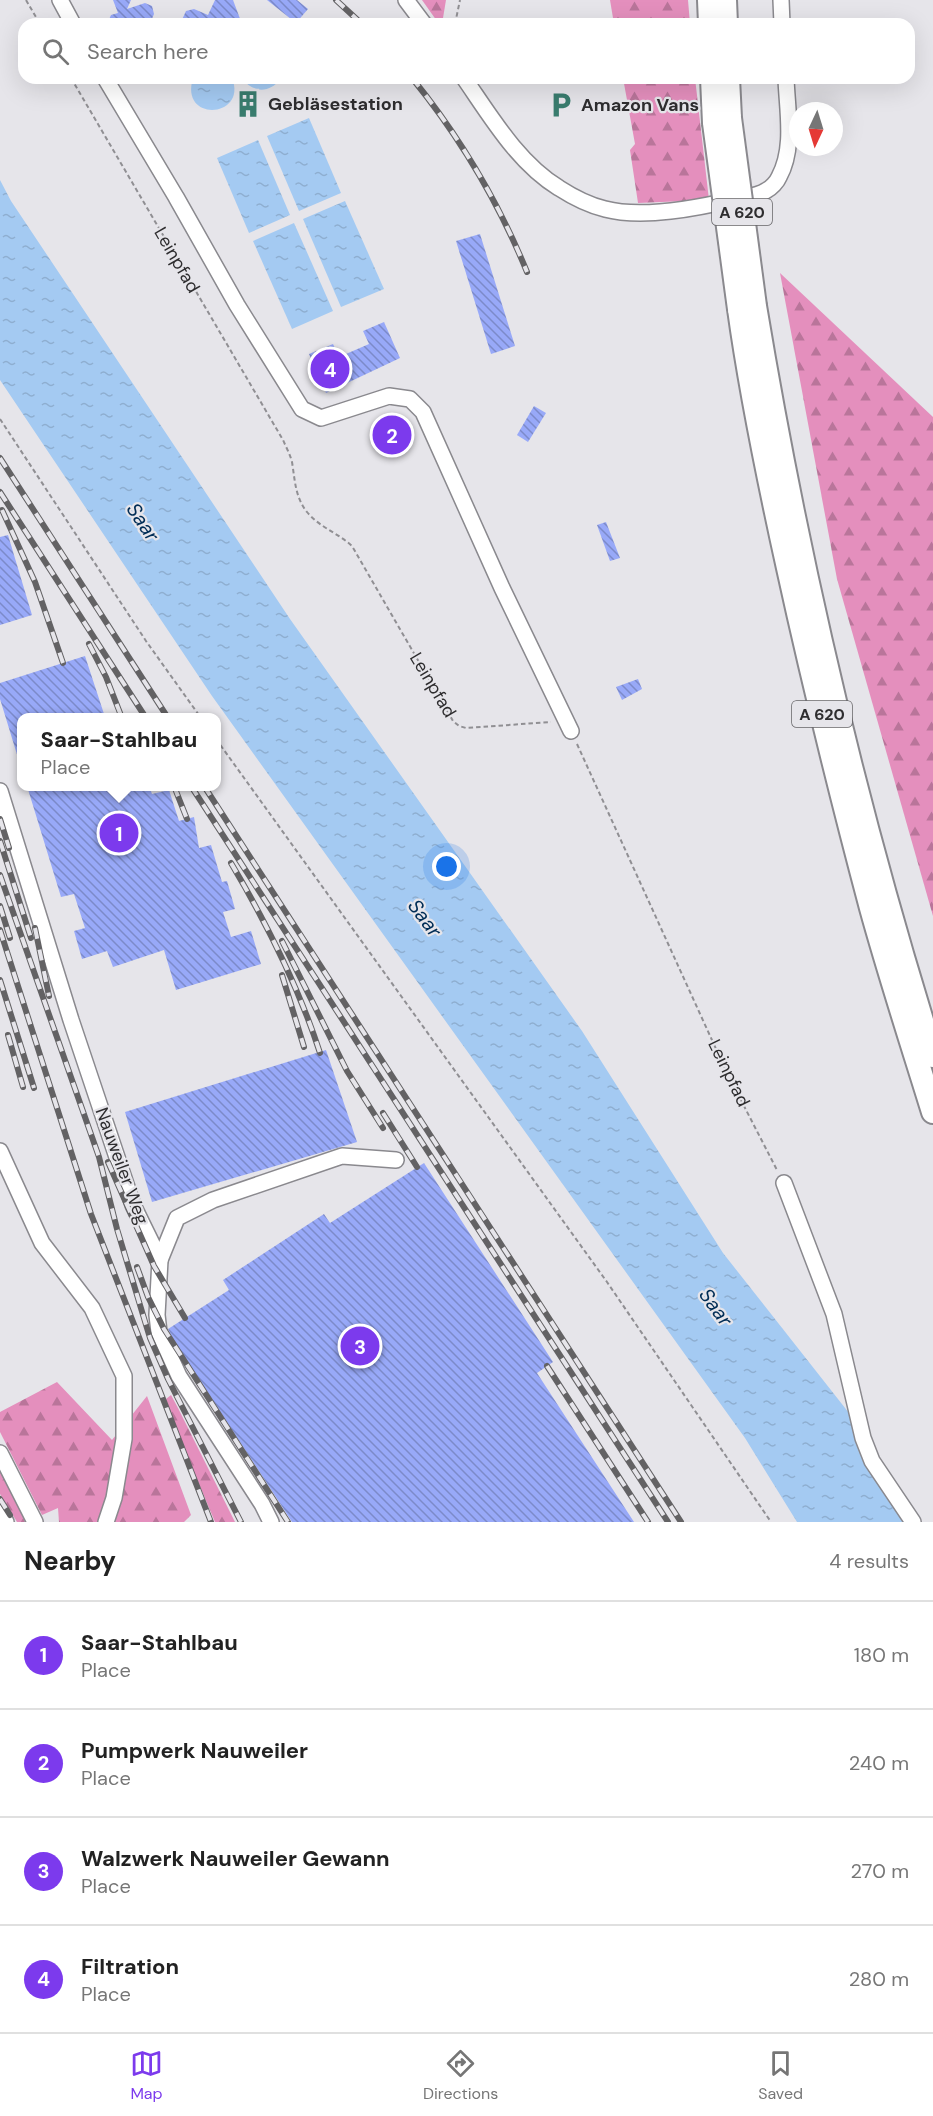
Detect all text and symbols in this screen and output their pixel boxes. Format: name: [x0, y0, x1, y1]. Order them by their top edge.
search box: [18, 18, 915, 84]
icon: search: [39, 35, 72, 68]
text: Search here: [87, 37, 208, 66]
building icon: Gebläsestation: [233, 89, 263, 119]
parking icon: Amazon Vans: [546, 90, 576, 120]
place label: Gebläsestation: [268, 92, 403, 116]
place label: Amazon Vans: [581, 93, 699, 117]
north arrow: [789, 102, 843, 156]
road number: A 620: [712, 199, 772, 225]
street label: Leinpfad: [149, 223, 205, 297]
pin: 4: [310, 346, 350, 392]
pin: 2: [372, 412, 412, 458]
water label: Saar: [121, 498, 166, 547]
street label: Leinpfad: [404, 648, 462, 722]
road number: A 620: [792, 701, 852, 727]
popup: [17, 713, 221, 791]
text: Saar-Stahlbau: [41, 725, 197, 754]
text: Place: [41, 754, 90, 780]
pin: 1: [100, 810, 138, 856]
your location: [432, 852, 461, 881]
water label: Saar: [402, 894, 448, 943]
street label: Leinpfad: [702, 1035, 756, 1111]
street label: Nauweiler Weg: [90, 1104, 154, 1228]
water label: Saar: [693, 1283, 739, 1332]
pin: 3: [340, 1324, 380, 1368]
text: Nearby: [24, 1544, 116, 1578]
text: 4 results: [829, 1548, 909, 1574]
text: Saar-Stahlbau: [81, 1628, 238, 1657]
text: 1: [40, 1642, 47, 1668]
text: 180 m: [854, 1642, 909, 1668]
text: Place: [81, 1657, 131, 1683]
text: Pumpwerk Nauweiler: [81, 1736, 308, 1765]
text: 2: [38, 1750, 49, 1776]
text: 240 m: [849, 1750, 909, 1776]
text: Place: [81, 1765, 131, 1791]
text: Walzwerk Nauweiler Gewann: [81, 1844, 390, 1873]
text: 3: [37, 1858, 50, 1884]
text: 270 m: [851, 1858, 909, 1884]
text: Place: [81, 1873, 131, 1899]
text: Filtration: [81, 1952, 179, 1981]
text: 4: [37, 1966, 50, 1992]
text: 280 m: [849, 1966, 909, 1992]
text: Place: [81, 1981, 131, 2007]
tab: Map: [130, 2047, 163, 2104]
tab: Directions: [423, 2047, 498, 2104]
tab: Saved: [758, 2047, 803, 2104]

